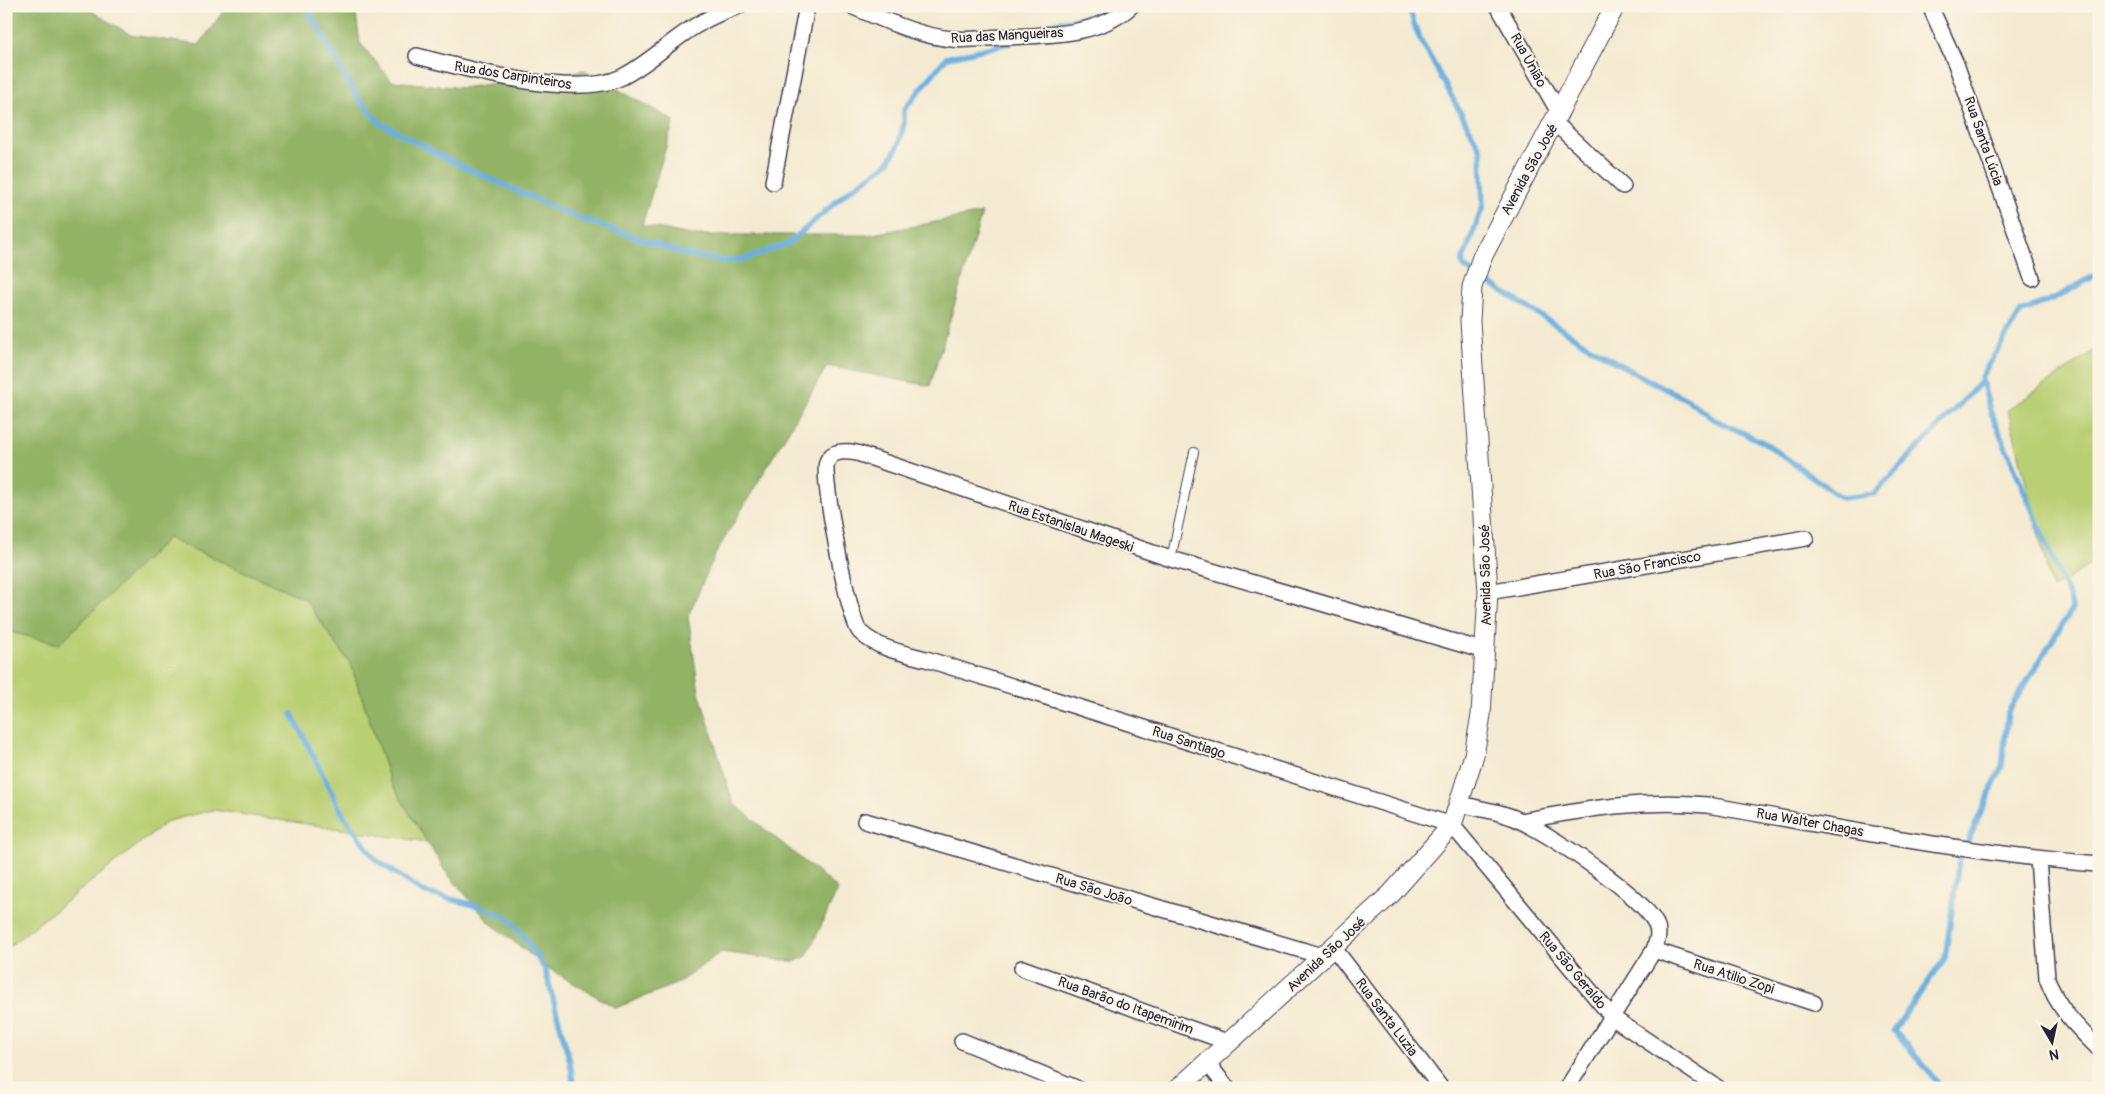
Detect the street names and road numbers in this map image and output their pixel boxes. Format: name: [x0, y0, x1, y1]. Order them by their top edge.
street label: Rua das Mangueiras: [950, 24, 1064, 47]
street label: Rua União: [1507, 30, 1551, 91]
street label: Rua dos Carpinteiros: [453, 58, 574, 93]
street label: Rua Santa Lúcia: [1960, 94, 2007, 188]
street label: Avenida São José: [1497, 121, 1562, 218]
street label: Rua Estanislau Mageski: [1006, 497, 1136, 556]
street label: Avenida São José: [1476, 524, 1495, 626]
street label: Rua São Francisco: [1592, 548, 1702, 583]
street label: Rua Santiago: [1150, 723, 1228, 762]
street label: Rua Walter Chagas: [1755, 805, 1866, 840]
street label: Rua São João: [1053, 870, 1135, 909]
street label: Avenida São José: [1283, 913, 1369, 995]
street label: Rua São Geraldo: [1535, 928, 1610, 1013]
street label: Rua Atilio Zopi: [1691, 955, 1777, 998]
street label: Rua Barão do Itapemirim: [1056, 973, 1196, 1038]
street label: Rua Santa Luzia: [1352, 975, 1421, 1060]

